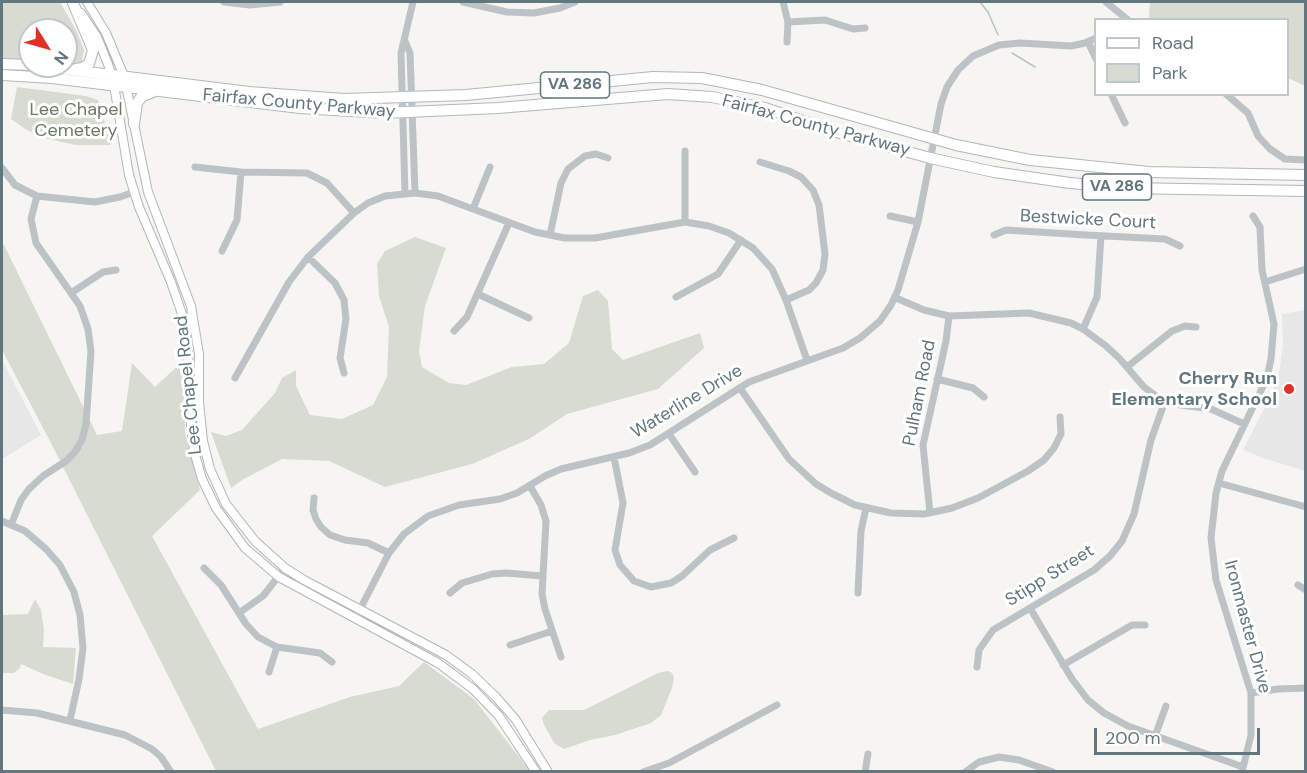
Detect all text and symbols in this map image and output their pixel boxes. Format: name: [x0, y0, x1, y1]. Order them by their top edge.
north arrow: [18, 18, 78, 78]
legend: [1094, 18, 1289, 96]
text: Road: [1152, 31, 1194, 55]
text: N: [49, 47, 73, 69]
text: Park: [1152, 61, 1188, 85]
road number: VA 286: [540, 72, 610, 98]
street label: Fairfax County Parkway: [202, 85, 396, 123]
street label: Fairfax County Parkway: [720, 91, 912, 161]
park label: Lee Chapel Cemetery: [30, 99, 122, 142]
road number: VA 286: [1082, 174, 1152, 200]
street label: Bestwicke Court: [1019, 206, 1157, 234]
street label: Lee Chapel Road: [171, 314, 207, 456]
street label: Pulham Road: [899, 338, 941, 448]
street label: Waterline Drive: [627, 360, 747, 444]
place label: Cherry Run Elementary School: [1111, 368, 1277, 410]
marker: Cherry Run Elementary School: [1282, 382, 1296, 396]
street label: Stipp Street: [1002, 540, 1098, 612]
street label: Ironmaster Drive: [1219, 558, 1275, 696]
scale bar: [1097, 716, 1264, 754]
text: 200 m: [1105, 726, 1161, 750]

